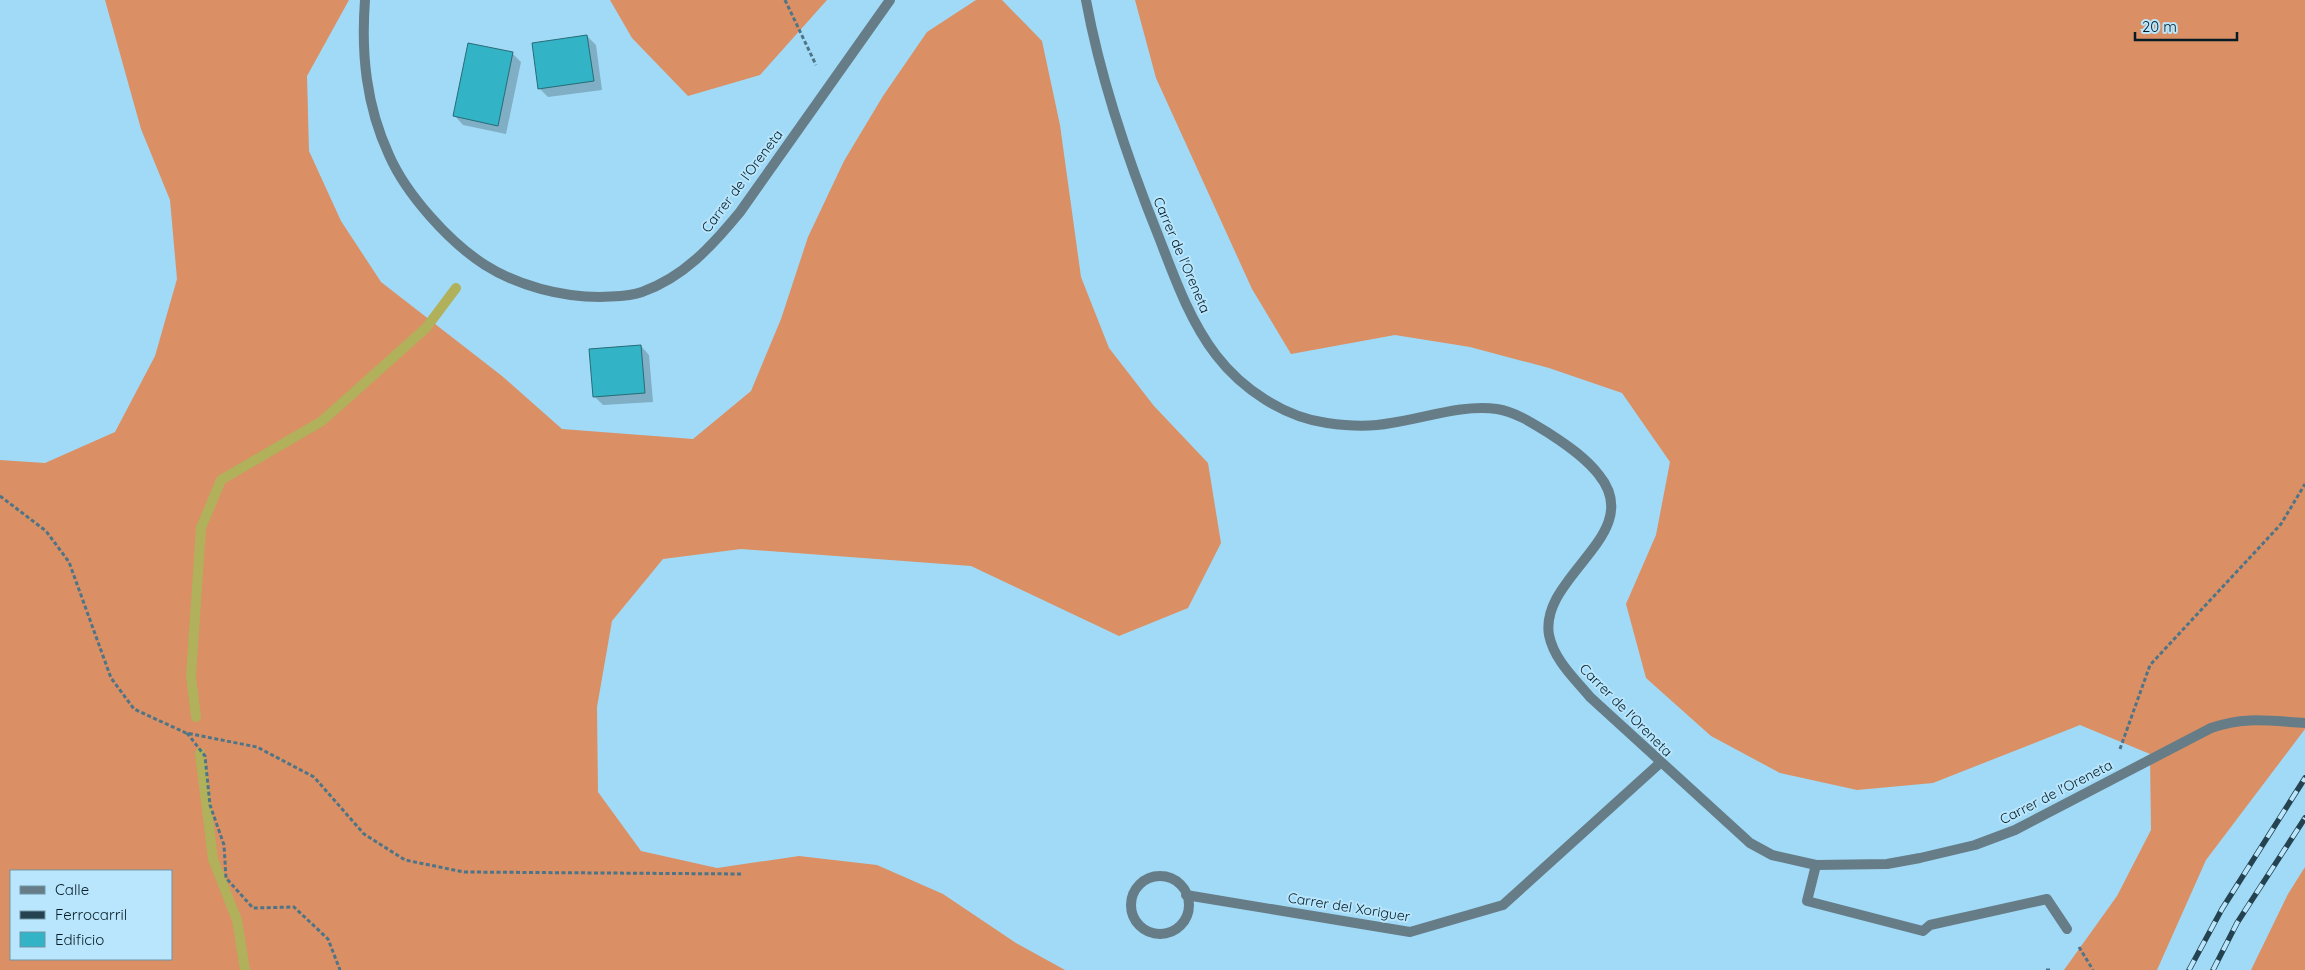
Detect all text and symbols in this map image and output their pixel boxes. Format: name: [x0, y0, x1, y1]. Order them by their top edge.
scale bar: [2135, 10, 2238, 42]
text: 20 m: [2142, 17, 2177, 36]
street label: Carrer de l'Oreneta: [697, 126, 787, 236]
street label: Carrer de l'Oreneta: [1149, 194, 1215, 316]
street label: Carrer de l'Oreneta: [1576, 660, 1676, 760]
street label: Carrer de l'Oreneta: [1997, 756, 2115, 828]
legend: [10, 870, 172, 960]
text: Calle: [55, 880, 89, 899]
street label: Carrer del Xoriguer: [1287, 888, 1412, 926]
text: Ferrocarril: [55, 905, 127, 924]
text: Edificio: [55, 930, 104, 949]

